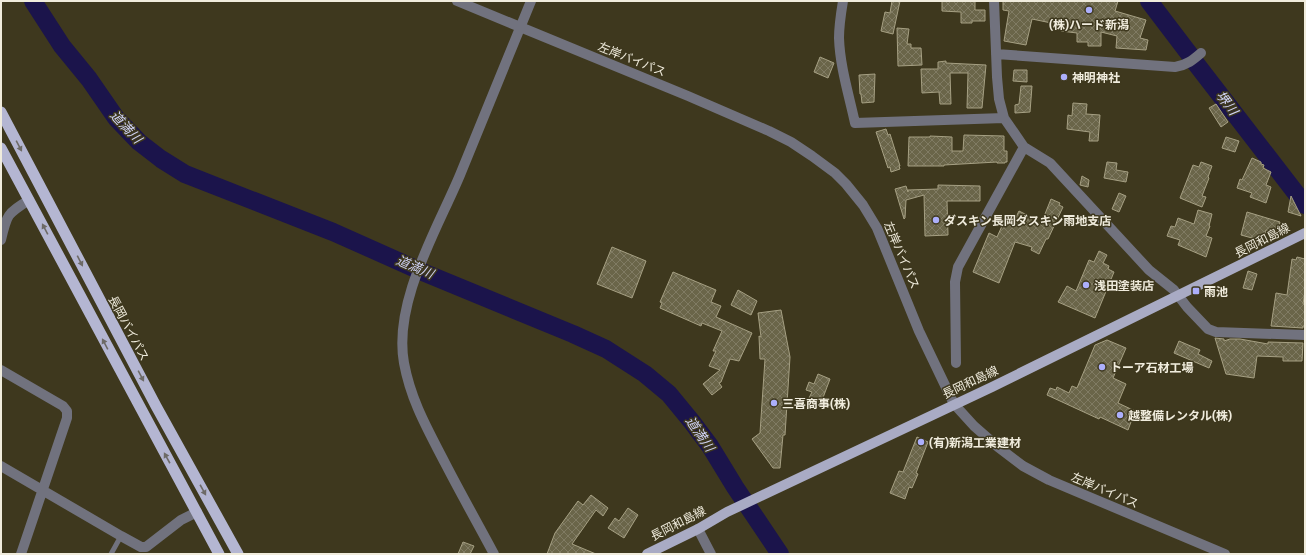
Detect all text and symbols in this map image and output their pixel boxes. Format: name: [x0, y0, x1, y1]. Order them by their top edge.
marker: (株)ハード新潟: [1084, 5, 1094, 15]
place label: (株)ハード新潟: [1049, 17, 1129, 32]
street label: 左岸バイパス: [596, 39, 668, 79]
place label: 神明神社: [1072, 70, 1120, 85]
marker: 神明神社: [1059, 72, 1069, 82]
water label: 堺川: [1212, 87, 1243, 120]
water label: 道満川: [106, 107, 147, 149]
one-way arrow: [16, 140, 23, 152]
place label: ダスキン長岡ダスキン雨地支店: [944, 213, 1111, 228]
marker: ダスキン長岡ダスキン雨地支店: [931, 215, 941, 225]
street label: 左岸バイパス: [881, 219, 923, 291]
street label: 長岡和島線: [1232, 220, 1292, 260]
one-way arrow: [41, 223, 48, 235]
water label: 道満川: [394, 252, 438, 283]
one-way arrow: [76, 256, 83, 267]
place label: 浅田塗装店: [1094, 278, 1154, 293]
marker: 浅田塗装店: [1081, 280, 1091, 290]
place label: 雨池: [1204, 284, 1228, 299]
marker: 雨池: [1191, 286, 1201, 296]
street label: 長岡バイパス: [106, 293, 152, 363]
one-way arrow: [102, 338, 109, 350]
place label: トーア石材工場: [1110, 360, 1194, 375]
marker: トーア石材工場: [1097, 362, 1107, 372]
street label: 長岡和島線: [940, 363, 1000, 401]
one-way arrow: [137, 370, 144, 382]
place label: 三喜商事(株): [782, 396, 850, 411]
marker: 三喜商事(株): [769, 398, 779, 408]
place label: 越整備レンタル(株): [1128, 408, 1232, 423]
marker: 越整備レンタル(株): [1115, 410, 1125, 420]
water label: 道満川: [682, 413, 719, 456]
place label: (有)新潟工業建材: [929, 435, 1021, 450]
marker: (有)新潟工業建材: [916, 437, 926, 447]
one-way arrow: [164, 452, 171, 464]
street label: 左岸バイパス: [1069, 469, 1141, 511]
one-way arrow: [200, 484, 206, 496]
street label: 長岡和島線: [648, 503, 708, 543]

